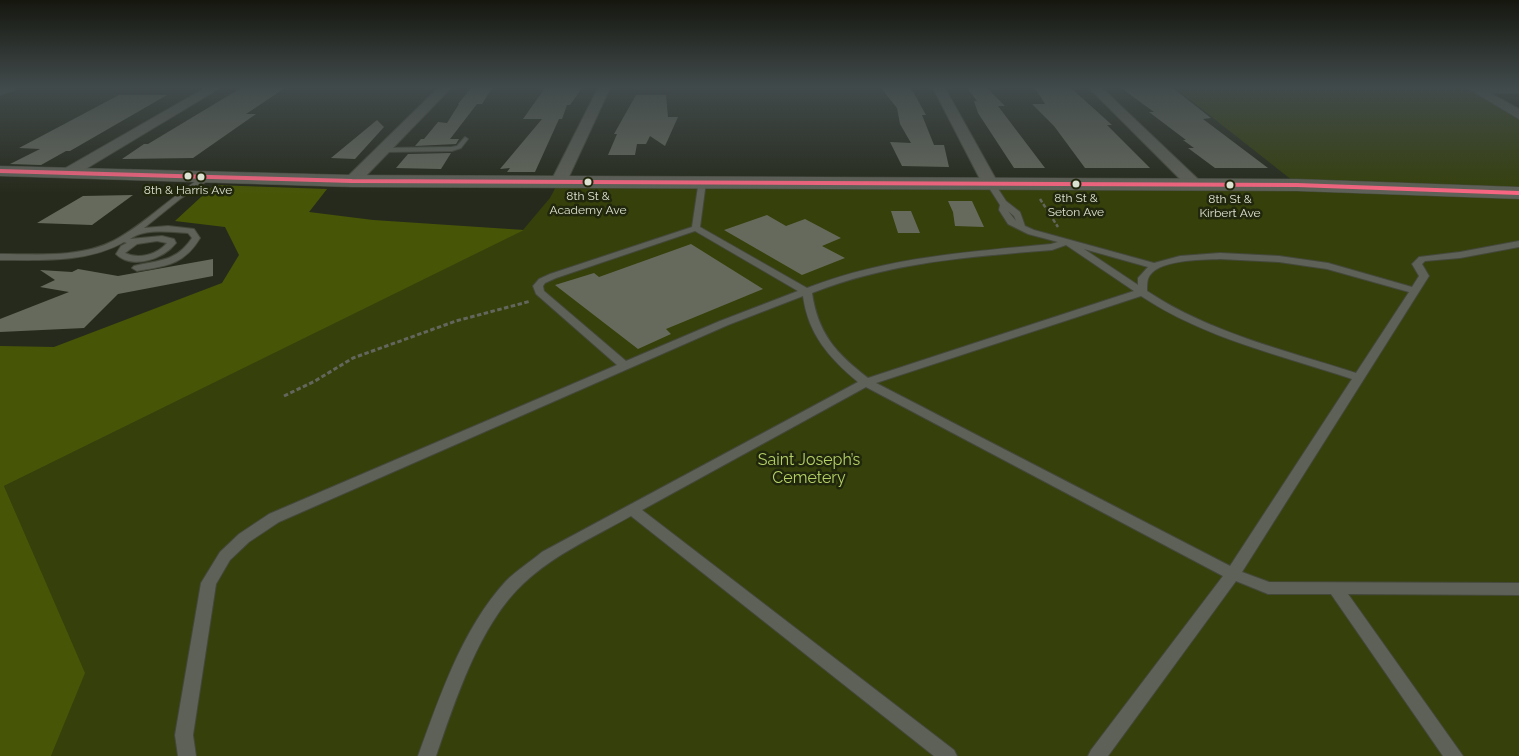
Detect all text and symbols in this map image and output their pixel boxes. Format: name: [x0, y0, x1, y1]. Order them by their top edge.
marker: 8th & Harris Ave: [183, 171, 193, 181]
unlabelled marker: [196, 172, 206, 182]
marker: 8th St & Academy Ave: [583, 177, 593, 187]
marker: 8th St & Seton Ave: [1071, 179, 1081, 189]
marker: 8th St & Kirbert Ave: [1225, 180, 1235, 190]
place label: 8th & Harris Ave: [144, 183, 232, 197]
place label: 8th St & Academy Ave: [550, 189, 626, 217]
place label: 8th St & Seton Ave: [1048, 191, 1104, 219]
place label: 8th St & Kirbert Ave: [1199, 192, 1261, 220]
park label: Saint Joseph’s Cemetery: [758, 450, 860, 488]

